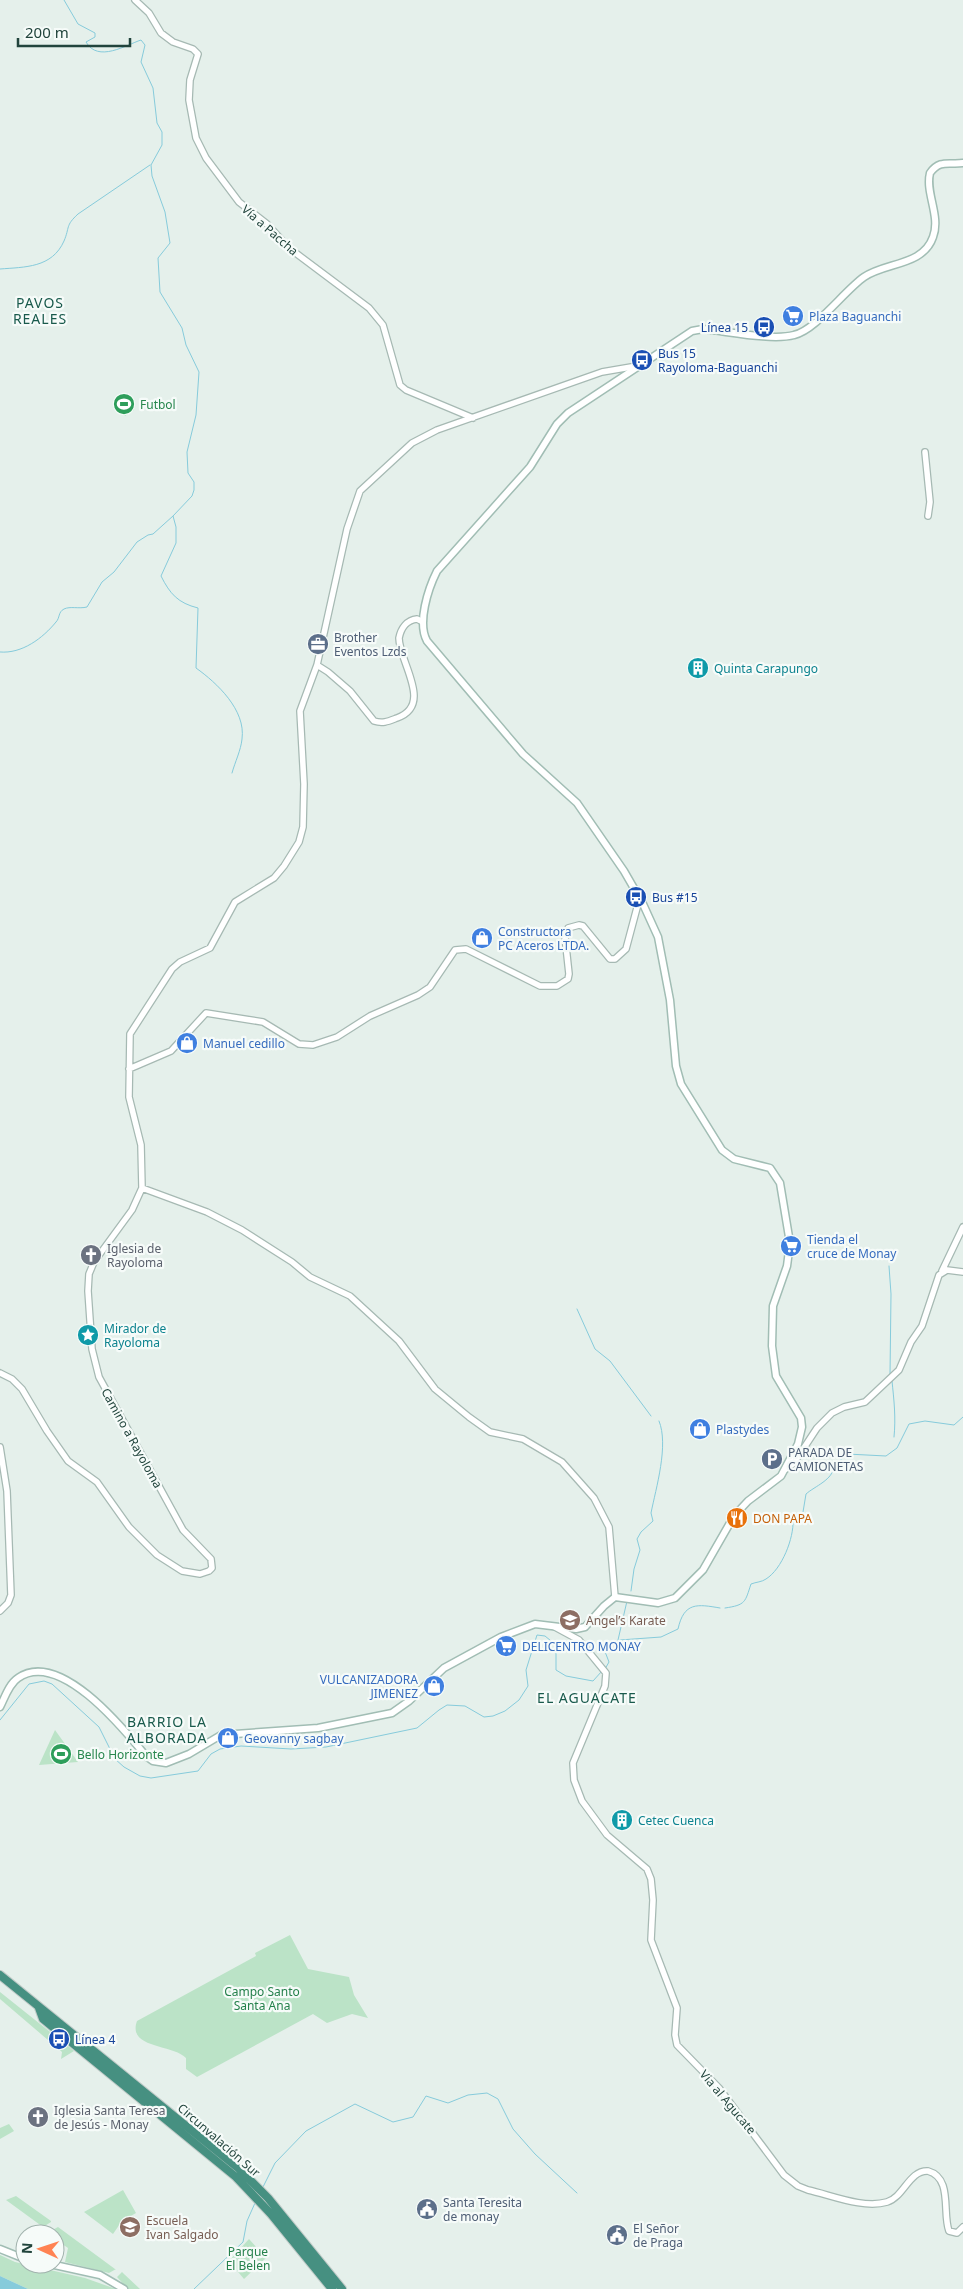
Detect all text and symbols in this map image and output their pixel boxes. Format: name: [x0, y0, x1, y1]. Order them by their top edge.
scale bar: [18, 15, 130, 47]
text: 200 m: [25, 22, 69, 42]
street label: Vía a Paccha: [238, 201, 302, 259]
district label: PAVOS REALES: [13, 293, 67, 328]
supermarket icon: Plaza Baguanchi: [781, 304, 805, 328]
place label: Plaza Baguanchi: [809, 308, 901, 325]
bus stop icon: Línea 15: [752, 315, 776, 339]
place label: Línea 15: [701, 319, 748, 336]
place label: Bus 15 Rayoloma-Baguanchi: [658, 345, 778, 376]
bus stop icon: Bus 15 Rayoloma-Baguanchi: [630, 348, 654, 372]
sports icon: Futbol: [112, 392, 136, 416]
place label: Futbol: [140, 396, 176, 413]
place label: Brother Eventos Lzds: [334, 629, 407, 660]
office icon: Brother Eventos Lzds: [306, 632, 330, 656]
building icon: Quinta Carapungo: [686, 656, 710, 680]
place label: Quinta Carapungo: [714, 660, 818, 677]
bus stop icon: Bus #15: [624, 885, 648, 909]
place label: Bus #15: [652, 889, 698, 906]
place label: Constructora PC Aceros LTDA.: [498, 923, 589, 954]
shop icon: Constructora PC Aceros LTDA.: [470, 926, 494, 950]
shop icon: Manuel cedillo: [175, 1031, 199, 1055]
place label: Manuel cedillo: [203, 1035, 285, 1052]
place label: Tienda el cruce de Monay: [807, 1231, 897, 1262]
supermarket icon: Tienda el cruce de Monay: [779, 1234, 803, 1258]
place label: Iglesia de Rayoloma: [107, 1240, 163, 1271]
church icon: Iglesia de Rayoloma: [79, 1243, 103, 1267]
place label: Mirador de Rayoloma: [104, 1320, 167, 1351]
place icon: Mirador de Rayoloma: [76, 1323, 100, 1347]
street label: Camino a Rayoloma: [97, 1385, 167, 1491]
shop icon: Plastydes: [688, 1417, 712, 1441]
place label: Plastydes: [716, 1421, 769, 1438]
place label: PARADA DE CAMIONETAS: [788, 1444, 864, 1475]
parking icon: PARADA DE CAMIONETAS: [760, 1447, 784, 1471]
restaurant icon: DON PAPA: [725, 1506, 749, 1530]
place label: DON PAPA: [753, 1510, 812, 1527]
school or university icon: Angel’s Karate: [558, 1608, 582, 1632]
place label: Angel’s Karate: [586, 1612, 666, 1629]
supermarket icon: DELICENTRO MONAY: [494, 1634, 518, 1658]
place label: DELICENTRO MONAY: [522, 1638, 641, 1655]
place label: VULCANIZADORA JIMENEZ: [320, 1671, 418, 1702]
shop icon: VULCANIZADORA JIMENEZ: [422, 1674, 446, 1698]
district label: EL AGUACATE: [537, 1688, 637, 1707]
district label: BARRIO LA ALBORADA: [127, 1712, 207, 1747]
shop icon: Geovanny sagbay: [216, 1726, 240, 1750]
place label: Geovanny sagbay: [244, 1730, 344, 1747]
sports icon: Bello Horizonte: [49, 1742, 73, 1766]
place label: Bello Horizonte: [77, 1746, 164, 1763]
building icon: Cetec Cuenca: [610, 1808, 634, 1832]
place label: Cetec Cuenca: [638, 1812, 714, 1829]
park label: Campo Santo Santa Ana: [224, 1983, 300, 2014]
bus stop icon: Línea 4: [47, 2027, 71, 2051]
place label: Línea 4: [75, 2031, 115, 2048]
street label: Via al Agucate: [696, 2066, 760, 2138]
street label: Circunvalación Sur: [174, 2099, 264, 2181]
place label: Iglesia Santa Teresa de Jesús - Monay: [54, 2102, 166, 2133]
church icon: Iglesia Santa Teresa de Jesús - Monay: [26, 2105, 50, 2129]
place label: Santa Teresita de monay: [443, 2194, 522, 2225]
public building icon: Santa Teresita de monay: [415, 2197, 439, 2221]
place label: Escuela Ivan Salgado: [146, 2212, 219, 2243]
school or university icon: Escuela Ivan Salgado: [118, 2215, 142, 2239]
place label: El Señor de Praga: [633, 2220, 683, 2251]
public building icon: El Señor de Praga: [605, 2223, 629, 2247]
north arrow: [15, 2224, 65, 2274]
text: N: [17, 2242, 36, 2254]
park label: Parque El Belen: [226, 2243, 270, 2274]

